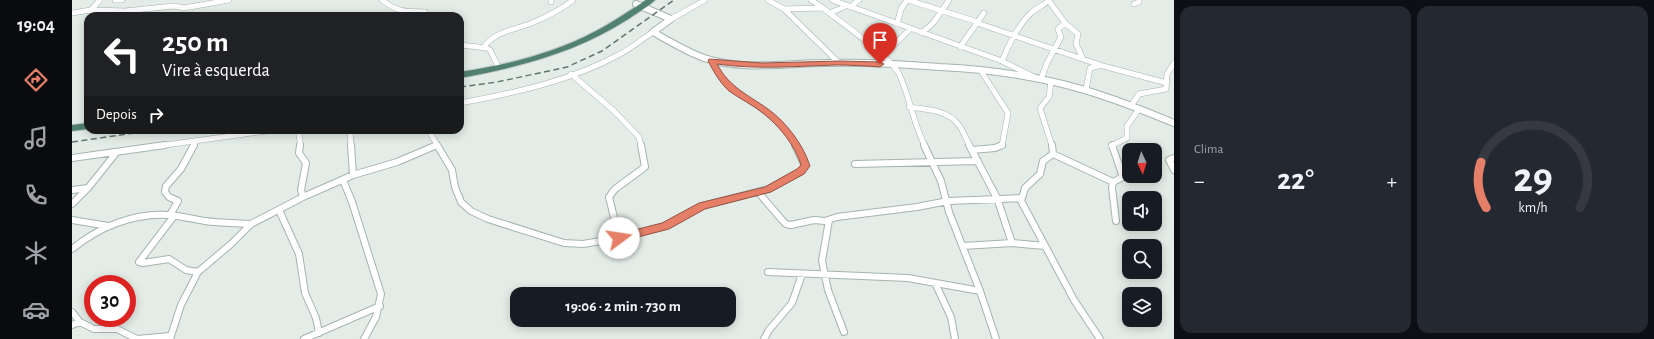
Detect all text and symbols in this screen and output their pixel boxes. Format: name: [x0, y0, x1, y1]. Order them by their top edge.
text: 19:04: [17, 17, 55, 35]
pin: [863, 23, 897, 64]
icon: left: [96, 28, 148, 80]
text: 250 m: [162, 29, 229, 57]
icon: arrive: [869, 29, 891, 51]
text: Vire à esquerda: [162, 62, 270, 80]
icon: directions: [22, 66, 50, 94]
icon: right: [145, 104, 167, 126]
text: Depois: [96, 107, 137, 122]
icon: music: [22, 124, 50, 152]
north arrow: [1122, 143, 1162, 183]
map controls: [1122, 143, 1162, 327]
text: Clima: [1194, 143, 1224, 156]
text: 29: [1513, 157, 1552, 198]
text: 22°: [1277, 165, 1314, 195]
text: −: [1194, 170, 1205, 192]
text: +: [1386, 170, 1397, 192]
icon: phone: [22, 181, 50, 209]
button: sound: [1122, 191, 1162, 231]
text: km/h: [1518, 200, 1547, 214]
position arrow: [598, 217, 640, 259]
icon: climate: [22, 239, 50, 267]
button: search: [1122, 239, 1162, 279]
speed limit sign: 30: [84, 275, 136, 327]
button: layers: [1122, 287, 1162, 327]
icon: car: [22, 296, 50, 324]
text: 19:06 · 2 min · 730 m: [565, 299, 681, 314]

